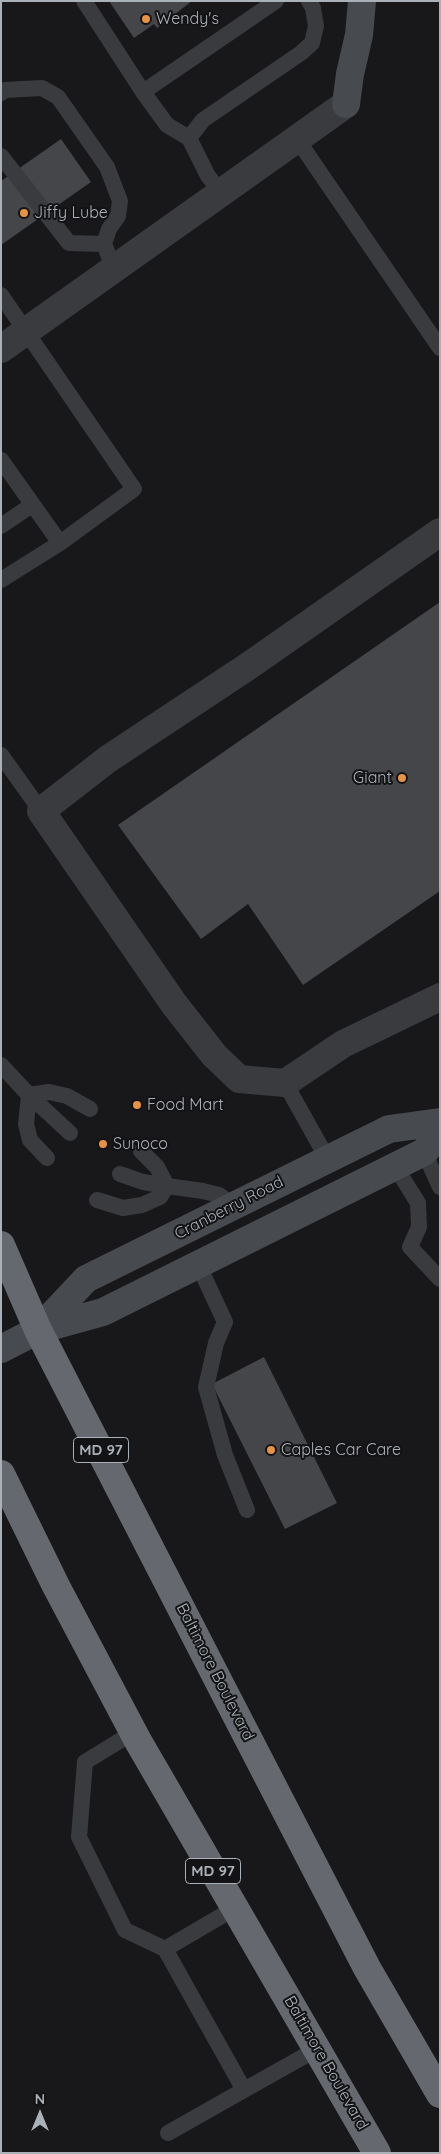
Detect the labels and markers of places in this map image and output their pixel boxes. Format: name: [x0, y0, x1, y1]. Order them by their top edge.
place label: Wendy's: [156, 9, 219, 29]
marker: Wendy's: [140, 13, 152, 25]
place label: Jiffy Lube: [34, 203, 108, 223]
marker: Jiffy Lube: [18, 207, 30, 219]
place label: Giant: [353, 768, 392, 788]
marker: Giant: [396, 772, 408, 784]
place label: Food Mart: [147, 1095, 224, 1115]
marker: Food Mart: [131, 1099, 143, 1111]
place label: Sunoco: [113, 1134, 168, 1154]
marker: Sunoco: [97, 1138, 109, 1150]
place label: Caples Car Care: [281, 1440, 401, 1460]
marker: Caples Car Care: [265, 1444, 277, 1456]

